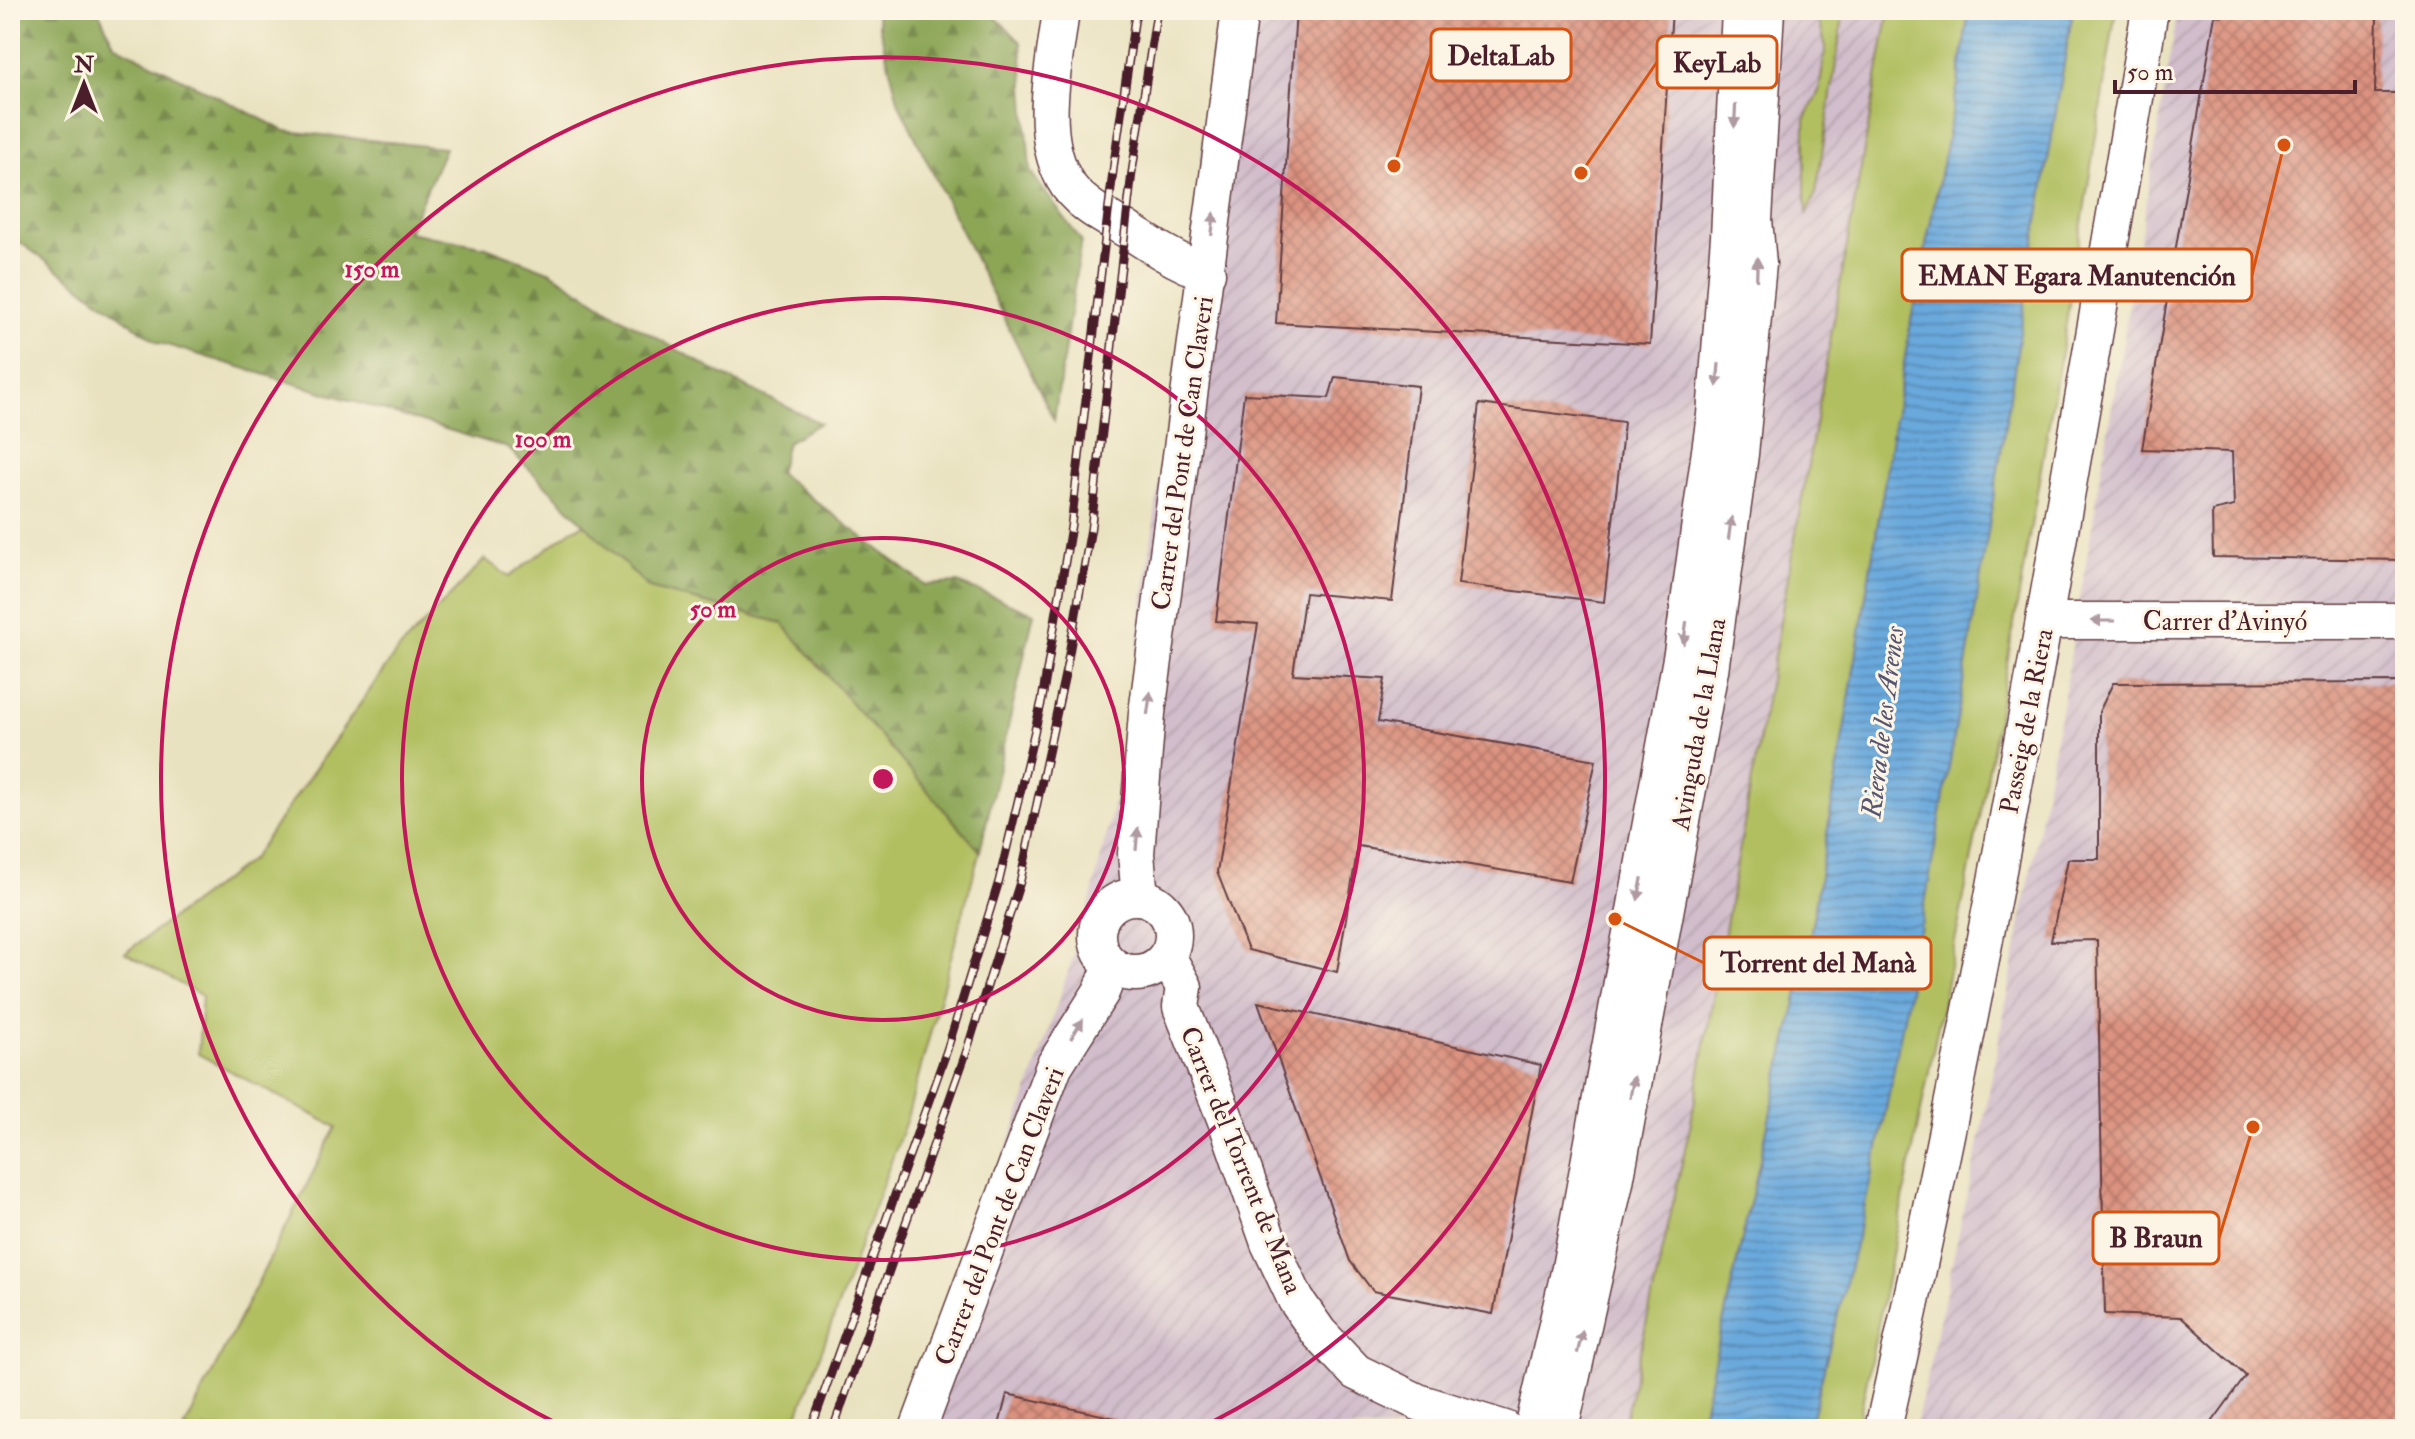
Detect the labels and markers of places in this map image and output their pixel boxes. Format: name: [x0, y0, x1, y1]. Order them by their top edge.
callout: DeltaLab: [1431, 29, 1571, 81]
callout: KeyLab: [1657, 36, 1777, 88]
callout: EMAN Egara Manutención: [1902, 249, 2252, 301]
centre of rings: [869, 765, 897, 793]
callout: Torrent del Manà: [1704, 937, 1931, 989]
callout: B Braun: [2093, 1212, 2219, 1264]

